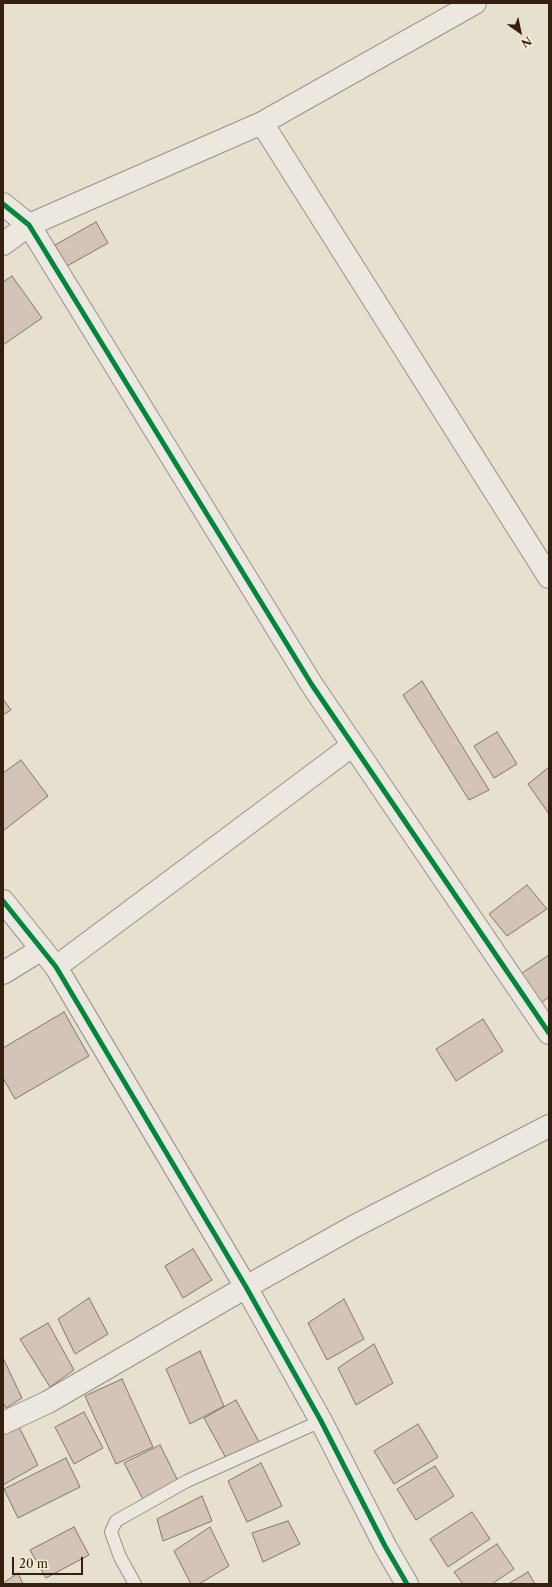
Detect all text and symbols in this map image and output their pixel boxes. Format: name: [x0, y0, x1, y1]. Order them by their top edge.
north arrow: [500, 12, 540, 52]
text: N: [519, 34, 534, 51]
scale bar: [14, 1549, 85, 1575]
text: 20 m: [19, 1556, 48, 1571]

